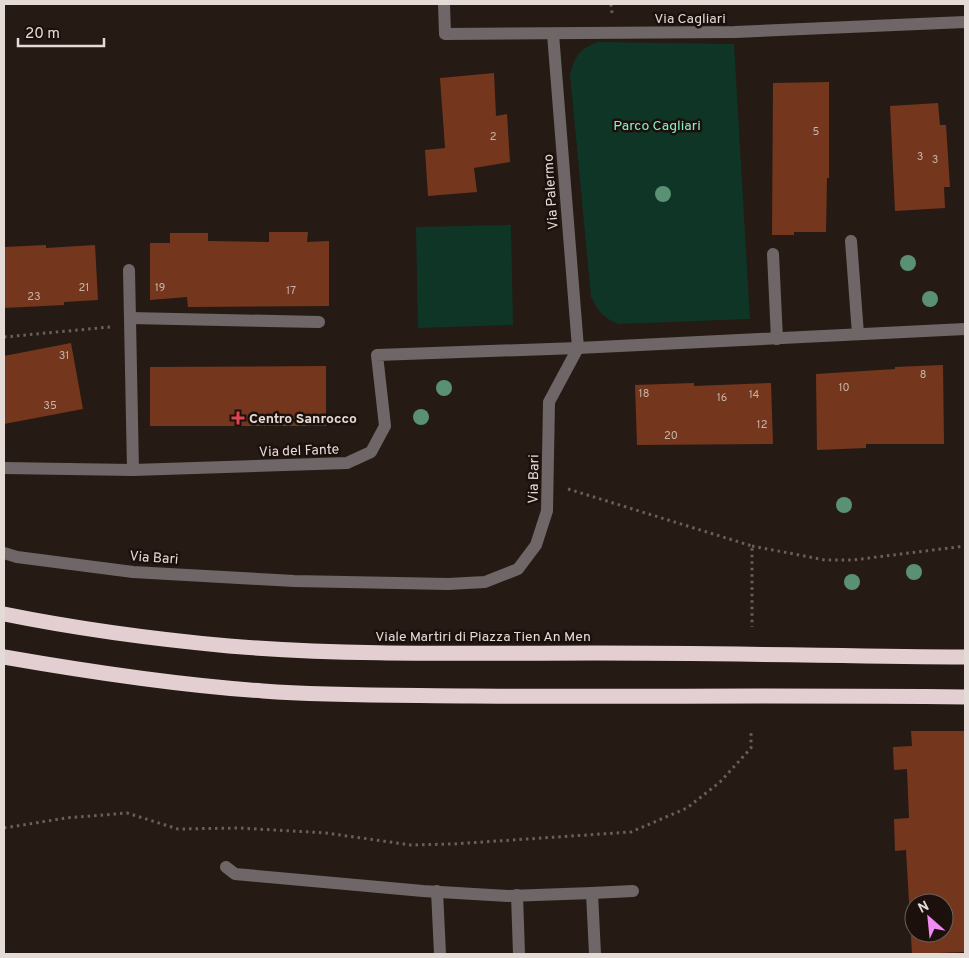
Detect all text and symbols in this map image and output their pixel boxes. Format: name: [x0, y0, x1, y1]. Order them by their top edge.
street label: Via Cagliari: [654, 11, 726, 28]
scale bar: [18, 15, 104, 47]
text: 20 m: [25, 25, 60, 44]
park label: Parco Cagliari: [613, 118, 701, 135]
house number: 5: [813, 125, 820, 139]
house number: 2: [490, 130, 496, 144]
house number: 3: [917, 150, 923, 164]
street label: Via Palermo: [540, 153, 563, 230]
house number: 3: [932, 153, 938, 167]
house number: 21: [79, 281, 89, 295]
house number: 19: [155, 281, 165, 295]
house number: 17: [286, 284, 296, 298]
house number: 23: [27, 290, 41, 304]
house number: 31: [59, 349, 69, 363]
house number: 8: [920, 368, 926, 382]
house number: 10: [838, 381, 850, 395]
house number: 18: [639, 387, 649, 401]
house number: 14: [749, 388, 760, 402]
house number: 16: [717, 391, 727, 405]
house number: 35: [43, 399, 57, 413]
marker: Centro Sanrocco: [231, 411, 245, 425]
place label: Centro Sanrocco: [249, 411, 357, 428]
house number: 12: [757, 418, 767, 432]
house number: 20: [664, 429, 678, 443]
street label: Via del Fante: [259, 442, 340, 461]
street label: Via Bari: [526, 454, 543, 504]
street label: Via Bari: [129, 548, 179, 569]
street label: Viale Martiri di Piazza Tien An Men: [375, 629, 591, 646]
north arrow: [904, 893, 954, 943]
text: N: [915, 898, 932, 918]

